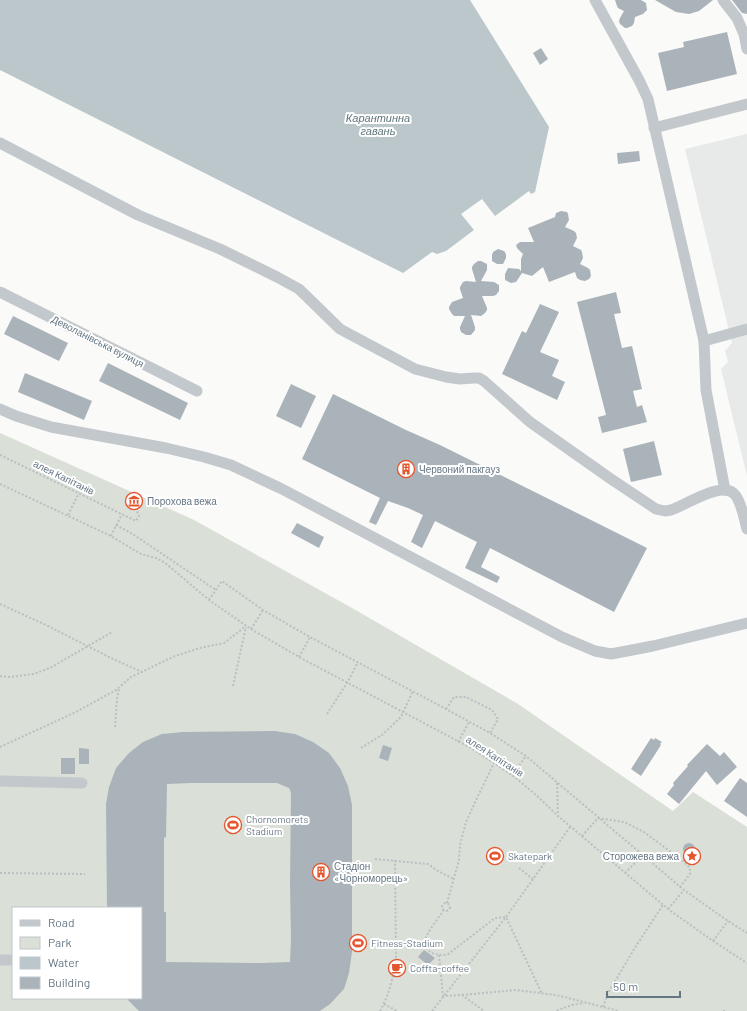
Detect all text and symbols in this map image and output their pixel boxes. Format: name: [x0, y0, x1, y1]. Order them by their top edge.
water label: Карантинна гавань: [346, 111, 410, 137]
street label: Деволанівська вулиця: [50, 312, 146, 370]
street label: алея Капітанів: [31, 457, 97, 497]
building icon: Червоний пакгауз: [396, 459, 416, 479]
place label: Червоний пакгауз: [419, 463, 500, 475]
museum icon: Порохова вежа: [124, 491, 144, 511]
place label: Порохова вежа: [147, 495, 217, 507]
street label: алея Капітанів: [464, 733, 526, 779]
place label: Chornomorets Stadium: [246, 813, 308, 837]
sports icon: Chornomorets Stadium: [223, 815, 243, 835]
sports icon: Skatepark: [485, 846, 505, 866]
place icon: Сторожева вежа: [682, 846, 702, 866]
place label: Skatepark: [508, 850, 552, 862]
place label: Сторожева вежа: [603, 850, 679, 862]
place label: Стадіон «Чорноморець»: [334, 860, 408, 884]
building icon: Стадіон «Чорноморець»: [311, 862, 331, 882]
legend: [12, 907, 142, 999]
text: Road: [48, 915, 75, 929]
sports icon: Fitness-Stadium: [348, 933, 368, 953]
text: Park: [48, 935, 72, 949]
place label: Fitness-Stadium: [371, 937, 443, 949]
text: Water: [48, 955, 80, 969]
cafe icon: Coffta-coffee: [387, 958, 407, 978]
place label: Coffta-coffee: [410, 962, 469, 974]
scale bar: [607, 973, 680, 999]
text: Building: [48, 975, 90, 989]
text: 50 m: [613, 979, 638, 993]

